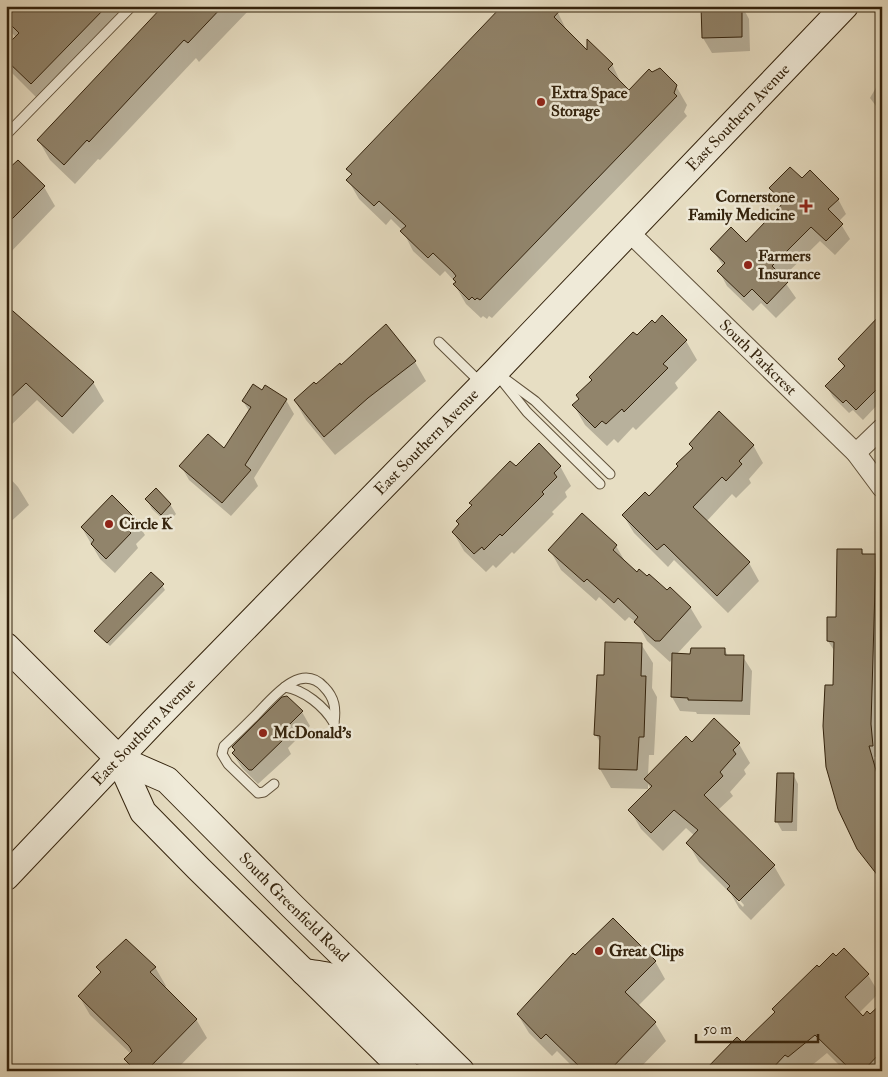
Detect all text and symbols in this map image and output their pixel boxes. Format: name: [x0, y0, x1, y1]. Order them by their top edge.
street label: East Southern Avenue: [682, 59, 795, 176]
place label: Extra Space Storage: [551, 83, 628, 122]
marker: Extra Space Storage: [535, 96, 547, 108]
place label: Cornerstone Family Medicine: [688, 187, 795, 226]
marker: Cornerstone Family Medicine: [799, 199, 813, 213]
place label: Farmers Insurance: [758, 246, 821, 284]
marker: Farmers Insurance: [742, 259, 754, 271]
street label: South Parkcrest: [715, 315, 801, 400]
street label: East Southern Avenue: [370, 384, 483, 500]
place label: Circle K: [119, 514, 173, 534]
marker: Circle K: [103, 518, 115, 530]
street label: East Southern Avenue: [88, 674, 200, 790]
place label: McDonald's: [272, 723, 352, 743]
marker: McDonald's: [257, 727, 269, 739]
street label: South Greenfield Road: [235, 848, 353, 966]
place label: Great Clips: [609, 941, 684, 962]
marker: Great Clips: [593, 945, 605, 957]
scale bar: [696, 1012, 818, 1044]
text: 50 m: [703, 1020, 732, 1039]

